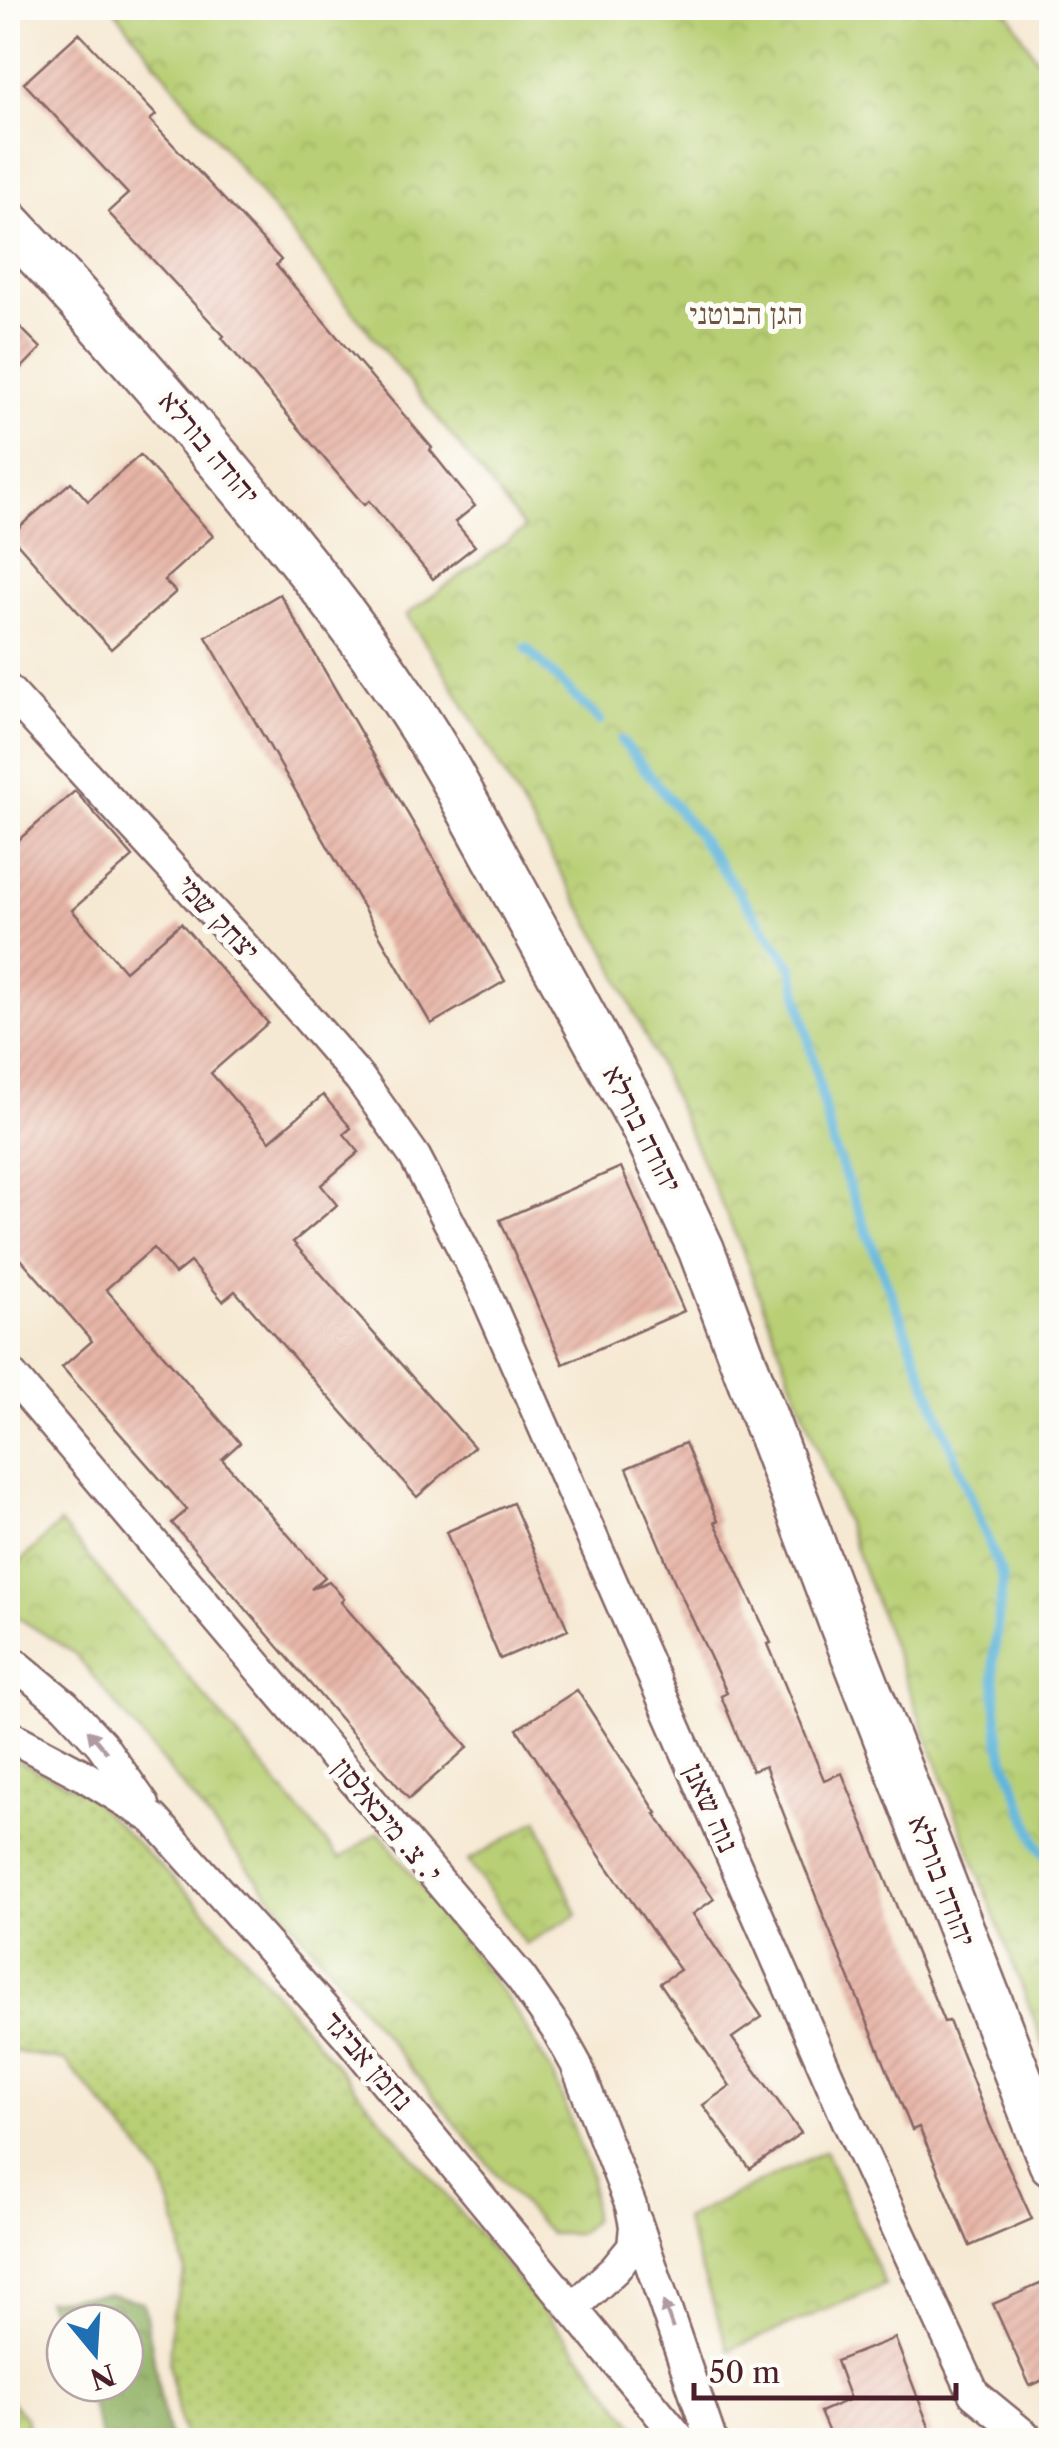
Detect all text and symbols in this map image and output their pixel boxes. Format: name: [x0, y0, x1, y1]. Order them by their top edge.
park label: הגן הבוטני: [689, 295, 803, 332]
street label: יהודה בורלא: [151, 383, 268, 512]
street label: יצחק שמי: [169, 867, 268, 969]
street label: יהודה בורלא: [595, 1059, 690, 1198]
one-way arrow: [87, 1728, 108, 1753]
street label: י. צ. מיכאלסון: [324, 1750, 450, 1890]
street label: נוה שאנן: [676, 1758, 747, 1858]
street label: יהודה בורלא: [901, 1810, 984, 1952]
street label: נחמן אביגד: [315, 2003, 422, 2118]
one-way arrow: [660, 2300, 675, 2330]
north arrow: [45, 2303, 145, 2403]
scale bar: [694, 2338, 956, 2400]
text: 50 m: [709, 2354, 780, 2391]
text: N: [86, 2357, 120, 2397]

